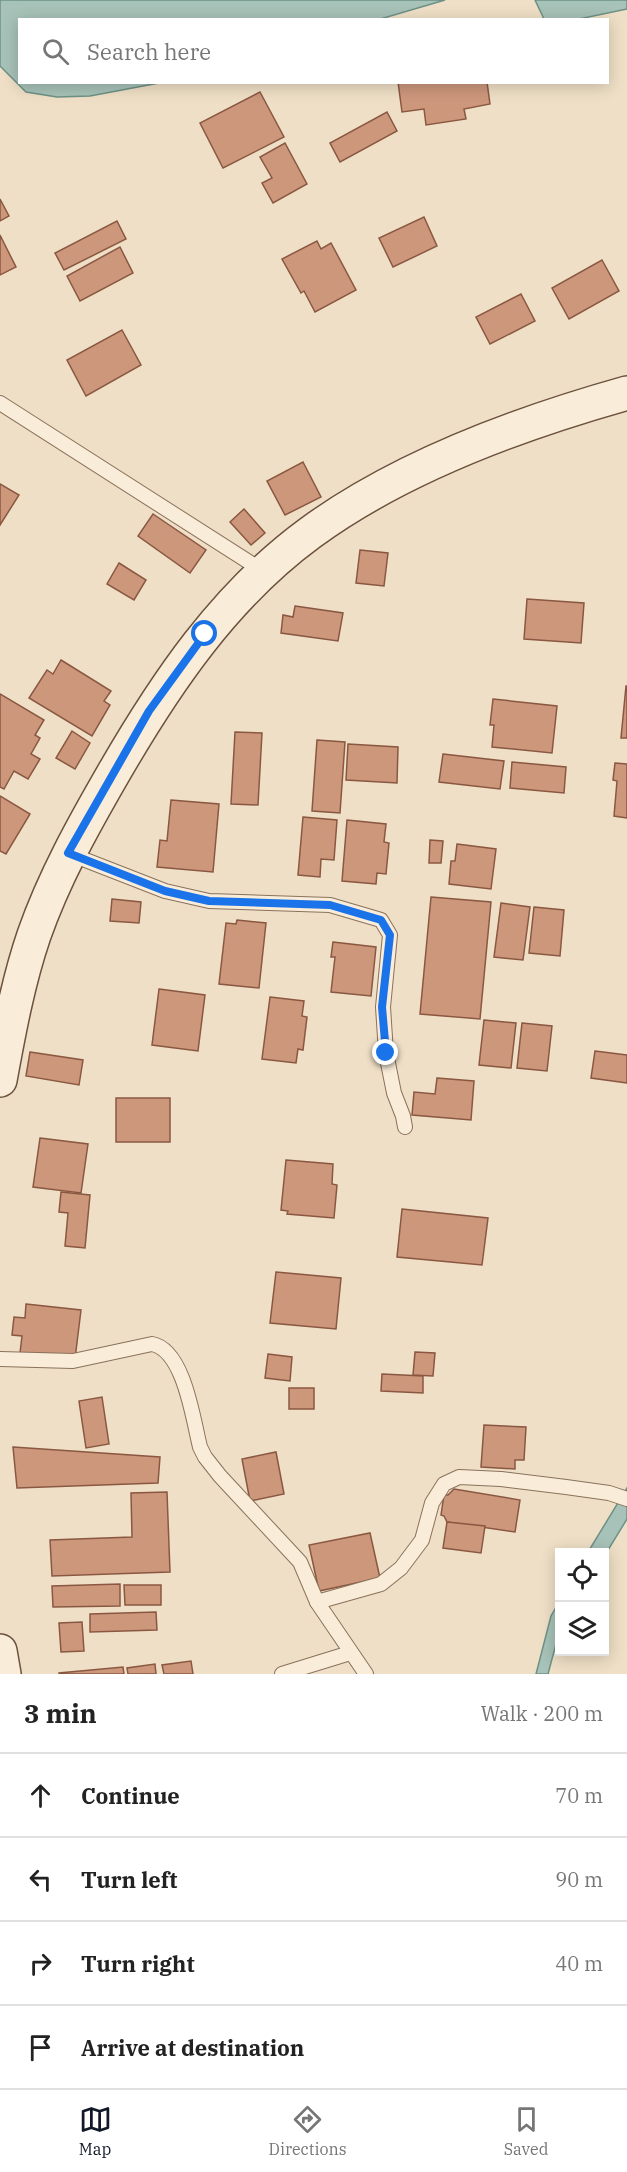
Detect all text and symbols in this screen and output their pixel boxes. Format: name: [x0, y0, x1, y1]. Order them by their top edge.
search box: [18, 18, 609, 84]
icon: search: [39, 35, 72, 68]
text: Search here: [87, 37, 211, 66]
route start: [191, 620, 217, 646]
route end: [372, 1039, 398, 1065]
map controls: [555, 1548, 609, 1656]
button: locate: [555, 1548, 609, 1602]
button: layers: [555, 1602, 609, 1656]
text: 3 min: [24, 1696, 97, 1730]
text: Walk · 200 m: [481, 1700, 603, 1727]
icon: ahead: [24, 1779, 57, 1812]
text: Continue: [81, 1781, 180, 1810]
text: 70 m: [555, 1782, 603, 1809]
icon: left: [24, 1863, 57, 1896]
text: Turn left: [81, 1865, 177, 1894]
text: 90 m: [555, 1866, 603, 1893]
icon: right: [24, 1947, 57, 1980]
text: Turn right: [81, 1949, 195, 1978]
text: 40 m: [555, 1950, 603, 1977]
icon: arrive: [24, 2031, 57, 2064]
text: Arrive at destination: [81, 2033, 304, 2062]
tab: Map: [79, 2103, 112, 2159]
tab: Directions: [269, 2103, 347, 2159]
tab: Saved: [504, 2103, 548, 2159]

